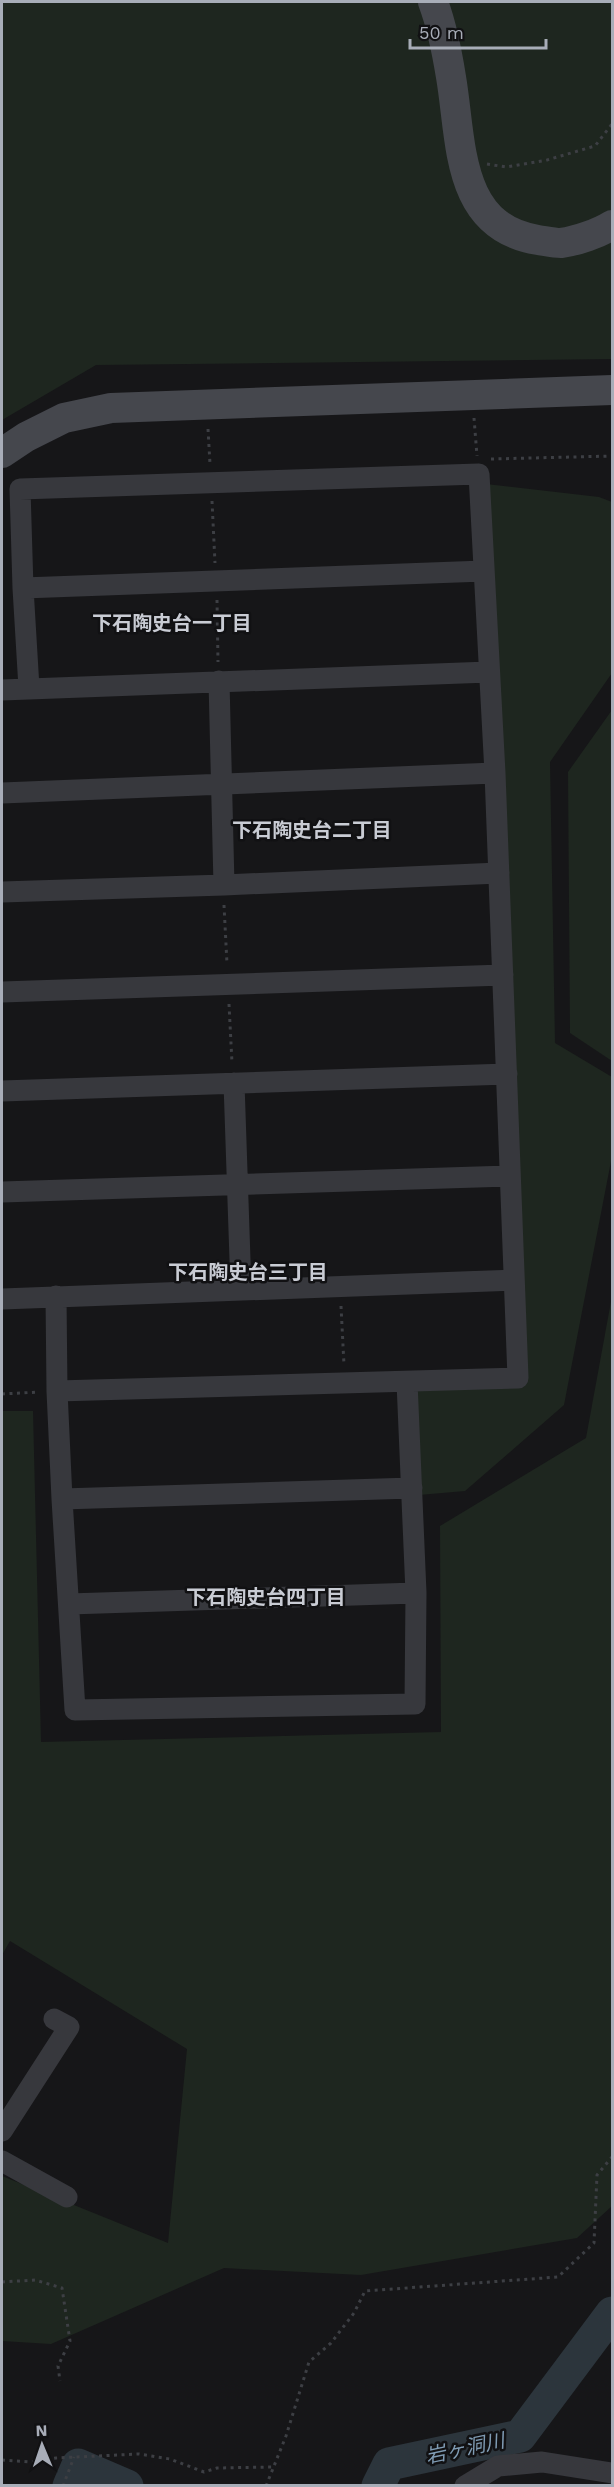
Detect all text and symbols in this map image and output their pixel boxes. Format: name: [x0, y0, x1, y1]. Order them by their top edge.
scale bar: [410, 12, 546, 50]
text: 50 m: [419, 22, 464, 43]
district label: 下石陶史台一丁目: [92, 611, 252, 635]
district label: 下石陶史台二丁目: [232, 818, 392, 842]
district label: 下石陶史台三丁目: [168, 1260, 328, 1284]
district label: 下石陶史台四丁目: [186, 1585, 346, 1609]
north arrow: [12, 2415, 72, 2475]
text: N: [35, 2421, 48, 2440]
water label: 岩ヶ洞川: [423, 2428, 509, 2468]

